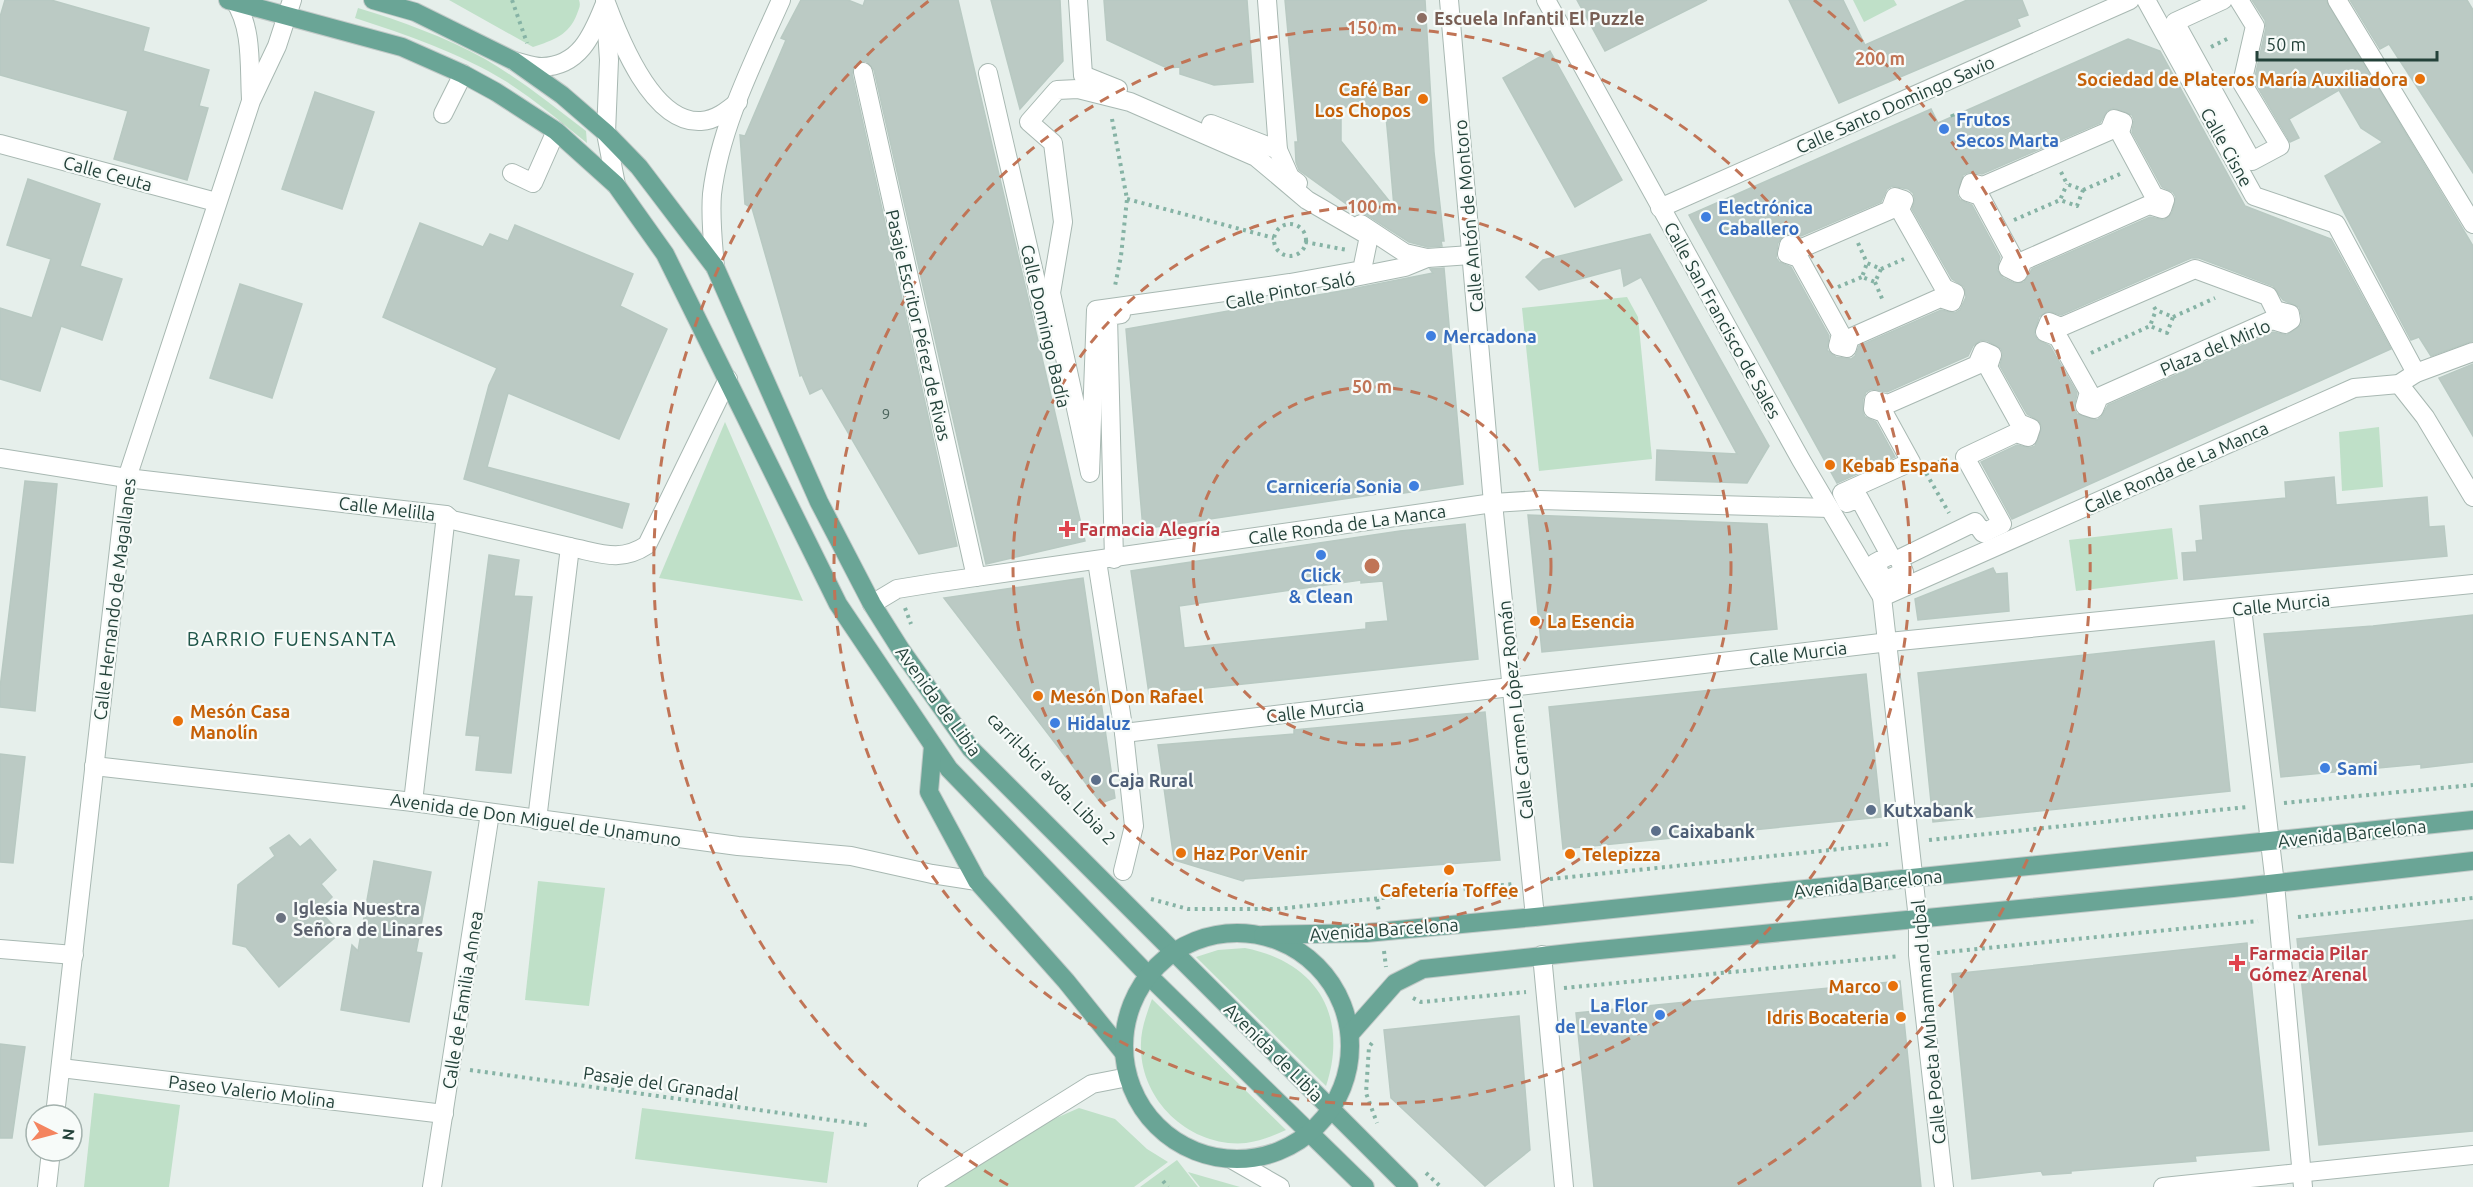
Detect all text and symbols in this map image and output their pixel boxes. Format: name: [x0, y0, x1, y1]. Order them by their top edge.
place label: Escuela Infantil El Puzzle: [1434, 8, 1645, 28]
marker: Escuela Infantil El Puzzle: [1415, 11, 1429, 25]
text: 150 m: [1347, 17, 1397, 37]
scale bar: [2257, 24, 2437, 62]
text: 50 m: [2266, 34, 2306, 54]
text: 200 m: [1855, 48, 1905, 68]
street label: Calle Santo Domingo Savio: [1793, 51, 1997, 157]
place label: Sociedad de Plateros María Auxiliadora: [2077, 69, 2408, 89]
marker: Sociedad de Plateros María Auxiliadora: [2413, 72, 2427, 86]
place label: Café Bar Los Chopos: [1315, 79, 1412, 120]
marker: Café Bar Los Chopos: [1416, 92, 1430, 106]
street label: Calle Cisne: [2197, 104, 2257, 190]
place label: Frutos Secos Marta: [1956, 109, 2059, 150]
street label: Calle Antón de Montoro: [1450, 119, 1486, 313]
marker: Frutos Secos Marta: [1937, 122, 1951, 136]
street label: Calle Ceuta: [61, 152, 155, 194]
text: 100 m: [1347, 196, 1397, 216]
place label: Electrónica Caballero: [1718, 197, 1813, 238]
street label: Pasaje Escritor Pérez de Rivas: [883, 207, 955, 443]
marker: Electrónica Caballero: [1699, 210, 1713, 224]
street label: Calle San Francisco de Sales: [1661, 218, 1786, 422]
street label: Calle Domingo Badía: [1017, 242, 1075, 410]
street label: Calle Pintor Saló: [1223, 268, 1357, 312]
street label: Plaza del Mirlo: [2157, 315, 2273, 379]
place label: Mercadona: [1443, 326, 1537, 346]
marker: Mercadona: [1424, 329, 1438, 343]
text: 50 m: [1352, 376, 1392, 396]
house number: 9: [882, 405, 890, 422]
street label: Calle Ronda de La Manca: [2081, 417, 2271, 517]
place label: Kebab España: [1842, 455, 1959, 475]
marker: Kebab España: [1823, 458, 1837, 472]
place label: Carnicería Sonia: [1266, 476, 1402, 496]
street label: Calle Hernando de Magallanes: [89, 477, 139, 721]
marker: Carnicería Sonia: [1407, 479, 1421, 493]
street label: Calle Melilla: [338, 492, 436, 524]
street label: Calle Ronda de La Manca: [1247, 500, 1447, 548]
place label: Farmacia Alegría: [1079, 519, 1220, 539]
marker: Farmacia Alegría: [1060, 522, 1074, 536]
marker: Click & Clean: [1314, 548, 1328, 562]
centre of rings: [1362, 556, 1382, 576]
place label: Click & Clean: [1289, 565, 1353, 606]
street label: Calle Murcia: [2231, 589, 2331, 619]
street label: Calle Carmen López Román: [1494, 599, 1536, 821]
place label: La Esencia: [1547, 611, 1635, 631]
marker: La Esencia: [1528, 614, 1542, 628]
district label: BARRIO FUENSANTA: [187, 627, 397, 650]
street label: Calle Murcia: [1748, 637, 1848, 669]
street label: Avenida de Libia: [892, 642, 986, 760]
place label: Mesón Don Rafael: [1050, 686, 1204, 706]
marker: Mesón Don Rafael: [1031, 689, 1045, 703]
street label: Calle Murcia: [1265, 694, 1365, 726]
place label: Mesón Casa Manolín: [190, 701, 290, 742]
street label: carril-bici avda. Libia 2: [984, 708, 1120, 848]
place label: Hidaluz: [1067, 713, 1131, 733]
marker: Mesón Casa Manolín: [171, 714, 185, 728]
marker: Hidaluz: [1048, 716, 1062, 730]
place label: Sami: [2337, 758, 2378, 778]
marker: Sami: [2318, 761, 2332, 775]
place label: Caja Rural: [1108, 770, 1194, 790]
marker: Caja Rural: [1089, 773, 1103, 787]
street label: Avenida de Don Miguel de Unamuno: [389, 789, 683, 849]
place label: Kutxabank: [1883, 800, 1973, 820]
marker: Kutxabank: [1864, 803, 1878, 817]
street label: Avenida Barcelona: [2277, 815, 2427, 851]
place label: Caixabank: [1668, 821, 1755, 841]
marker: Caixabank: [1649, 824, 1663, 838]
place label: Haz Por Venir: [1193, 843, 1308, 863]
place label: Telepizza: [1582, 844, 1661, 864]
marker: Haz Por Venir: [1174, 846, 1188, 860]
marker: Telepizza: [1563, 847, 1577, 861]
marker: Cafetería Toffee: [1442, 863, 1456, 877]
street label: Avenida Barcelona: [1793, 865, 1943, 901]
place label: Cafetería Toffee: [1379, 880, 1519, 900]
place label: Iglesia Nuestra Señora de Linares: [293, 898, 443, 939]
street label: Calle Poeta Muhammand Iqbal: [1907, 899, 1949, 1145]
street label: Calle de Familia Annea: [438, 909, 486, 1091]
marker: Iglesia Nuestra Señora de Linares: [274, 911, 288, 925]
street label: Avenida Barcelona: [1309, 914, 1459, 944]
place label: Farmacia Pilar Gómez Arenal: [2249, 943, 2369, 984]
marker: Farmacia Pilar Gómez Arenal: [2230, 956, 2244, 970]
place label: Marco: [1829, 976, 1881, 996]
marker: Marco: [1886, 979, 1900, 993]
place label: La Flor de Levante: [1555, 995, 1649, 1036]
street label: Avenida de Libia: [1221, 999, 1327, 1105]
place label: Idris Bocateria: [1767, 1007, 1889, 1027]
marker: La Flor de Levante: [1653, 1008, 1667, 1022]
marker: Idris Bocateria: [1894, 1010, 1908, 1024]
street label: Pasaje del Granadal: [582, 1062, 740, 1104]
street label: Paseo Valerio Molina: [167, 1071, 337, 1111]
north arrow: [24, 1103, 84, 1163]
text: N: [59, 1128, 78, 1141]

